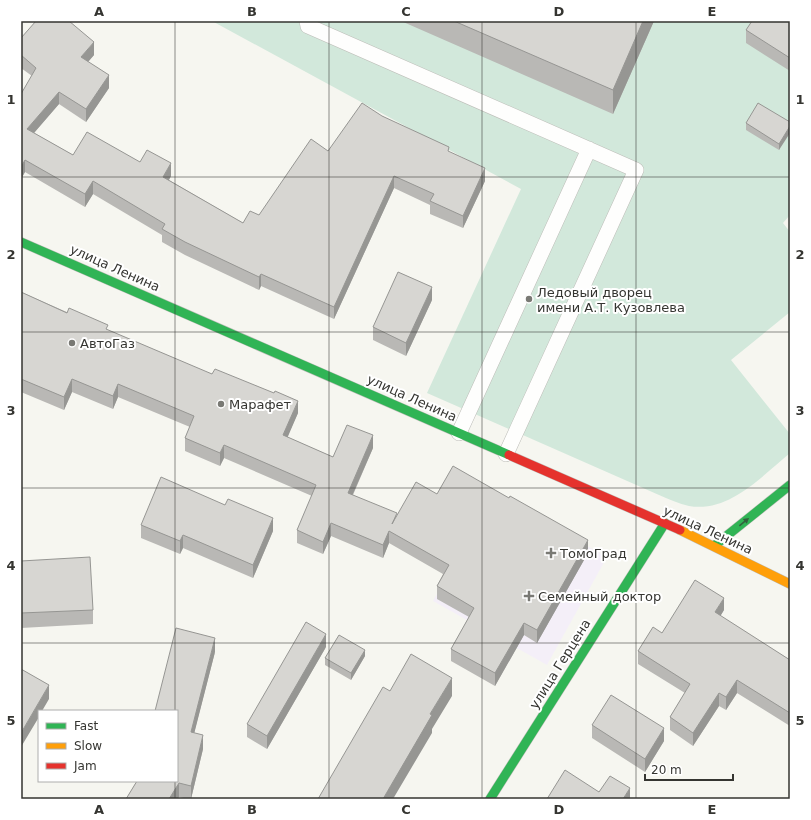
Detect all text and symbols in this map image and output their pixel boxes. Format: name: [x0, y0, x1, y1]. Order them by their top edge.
text: A: [94, 4, 104, 19]
text: B: [247, 4, 257, 19]
text: C: [401, 4, 411, 19]
text: D: [554, 4, 565, 19]
text: E: [708, 4, 716, 19]
text: 1: [6, 92, 16, 107]
text: 1: [795, 92, 805, 107]
street label: улица Ленина: [68, 242, 162, 294]
text: 2: [6, 247, 16, 262]
text: 2: [795, 247, 805, 262]
place label: Ледовый дворец имени А.Т. Кузовлева: [537, 285, 685, 315]
marker: Ледовый дворец имени А.Т. Кузовлева: [524, 294, 534, 304]
place label: АвтоГаз: [80, 336, 135, 351]
marker: АвтоГаз: [67, 338, 77, 348]
street label: улица Ленина: [365, 372, 459, 424]
place label: Марафет: [229, 397, 292, 412]
marker: Марафет: [216, 399, 226, 409]
text: 3: [6, 403, 16, 418]
text: 3: [795, 403, 805, 418]
street label: улица Ленина: [661, 503, 755, 557]
one-way arrow: [739, 518, 750, 526]
place label: ТомоГрад: [559, 546, 627, 561]
marker: ТомоГрад: [545, 547, 557, 559]
text: 4: [6, 558, 16, 573]
text: 4: [795, 558, 805, 573]
place label: Семейный доктор: [538, 589, 661, 604]
marker: Семейный доктор: [523, 590, 535, 602]
street label: улица Герцена: [526, 616, 594, 712]
legend: [38, 710, 178, 782]
text: 5: [6, 713, 16, 728]
text: 5: [795, 713, 805, 728]
text: Fast: [74, 719, 98, 733]
text: Slow: [74, 739, 102, 753]
scale bar: [645, 756, 733, 782]
text: Jam: [73, 759, 97, 773]
text: 20 m: [651, 763, 682, 777]
text: A: [94, 802, 104, 817]
text: B: [247, 802, 257, 817]
text: C: [401, 802, 411, 817]
text: D: [554, 802, 565, 817]
text: E: [708, 802, 716, 817]

